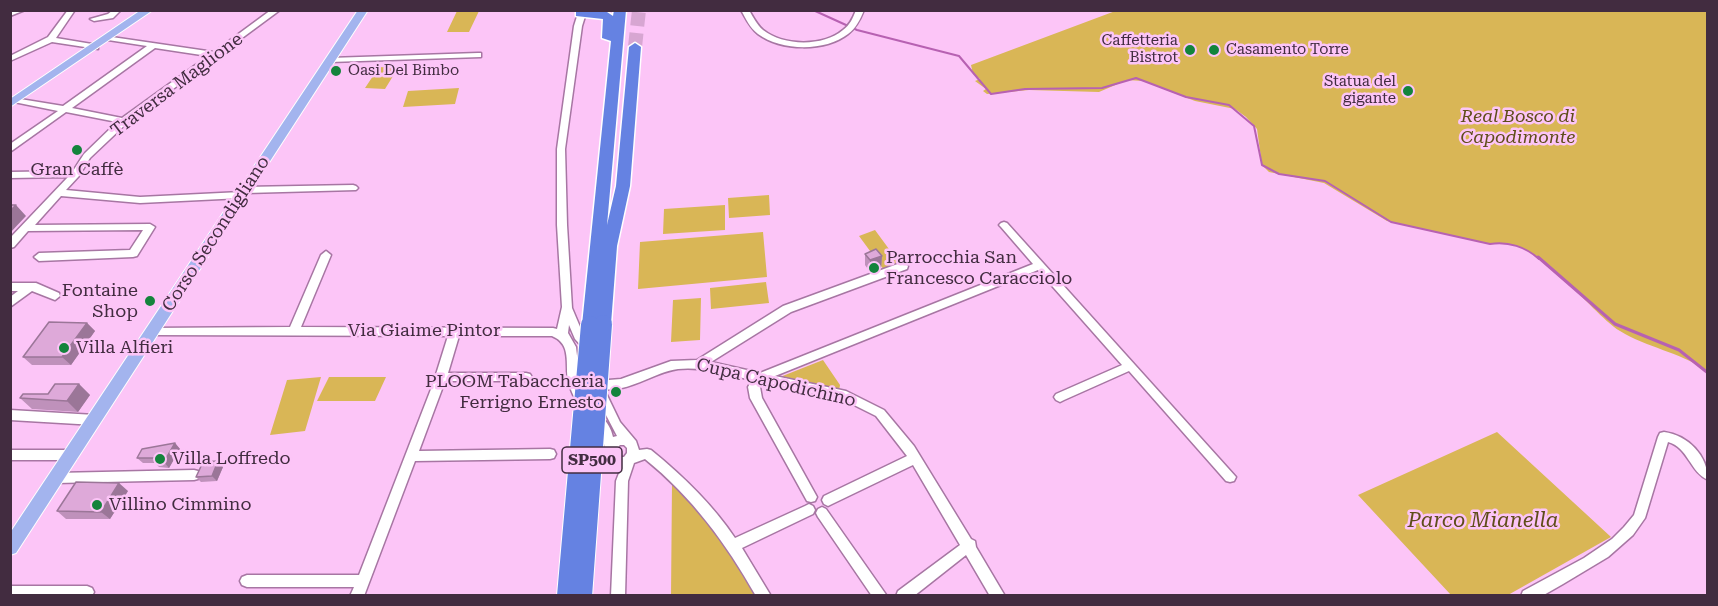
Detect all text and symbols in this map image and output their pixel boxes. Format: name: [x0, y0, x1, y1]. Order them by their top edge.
street label: Traversa Maglione: [107, 28, 247, 142]
place label: Caffetteria Bistrot: [1102, 32, 1178, 67]
place label: Casamento Torre: [1226, 41, 1349, 59]
marker: Caffetteria Bistrot: [1183, 43, 1197, 57]
marker: Casamento Torre: [1207, 43, 1221, 57]
place label: Oasi Del Bimbo: [348, 62, 459, 80]
marker: Oasi Del Bimbo: [329, 64, 343, 78]
place label: Statua del gigante: [1324, 73, 1396, 108]
marker: Statua del gigante: [1401, 84, 1415, 98]
park label: Real Bosco di Capodimonte: [1461, 106, 1575, 148]
marker: Gran Caffè: [70, 143, 84, 157]
street label: Corso Secondigliano: [158, 152, 274, 316]
place label: Gran Caffè: [31, 159, 123, 181]
place label: Parrocchia San Francesco Caracciolo: [886, 247, 1072, 290]
marker: Parrocchia San Francesco Caracciolo: [867, 261, 881, 275]
place label: Fontaine Shop: [62, 280, 138, 322]
marker: Fontaine Shop: [143, 294, 157, 308]
street label: Via Giaime Pintor: [348, 320, 500, 342]
place label: Villa Alfieri: [76, 337, 173, 359]
marker: Villa Alfieri: [57, 341, 71, 355]
street label: Cupa Capodichino: [694, 354, 858, 412]
place label: PLOOM Tabaccheria Ferrigno Ernesto: [425, 371, 604, 413]
marker: PLOOM Tabaccheria Ferrigno Ernesto: [609, 385, 623, 399]
road number: SP500: [562, 447, 622, 473]
place label: Villa Loffredo: [172, 448, 291, 470]
marker: Villa Loffredo: [153, 452, 167, 466]
place label: Villino Cimmino: [109, 494, 251, 516]
marker: Villino Cimmino: [90, 498, 104, 512]
park label: Parco Mianella: [1408, 508, 1558, 534]

